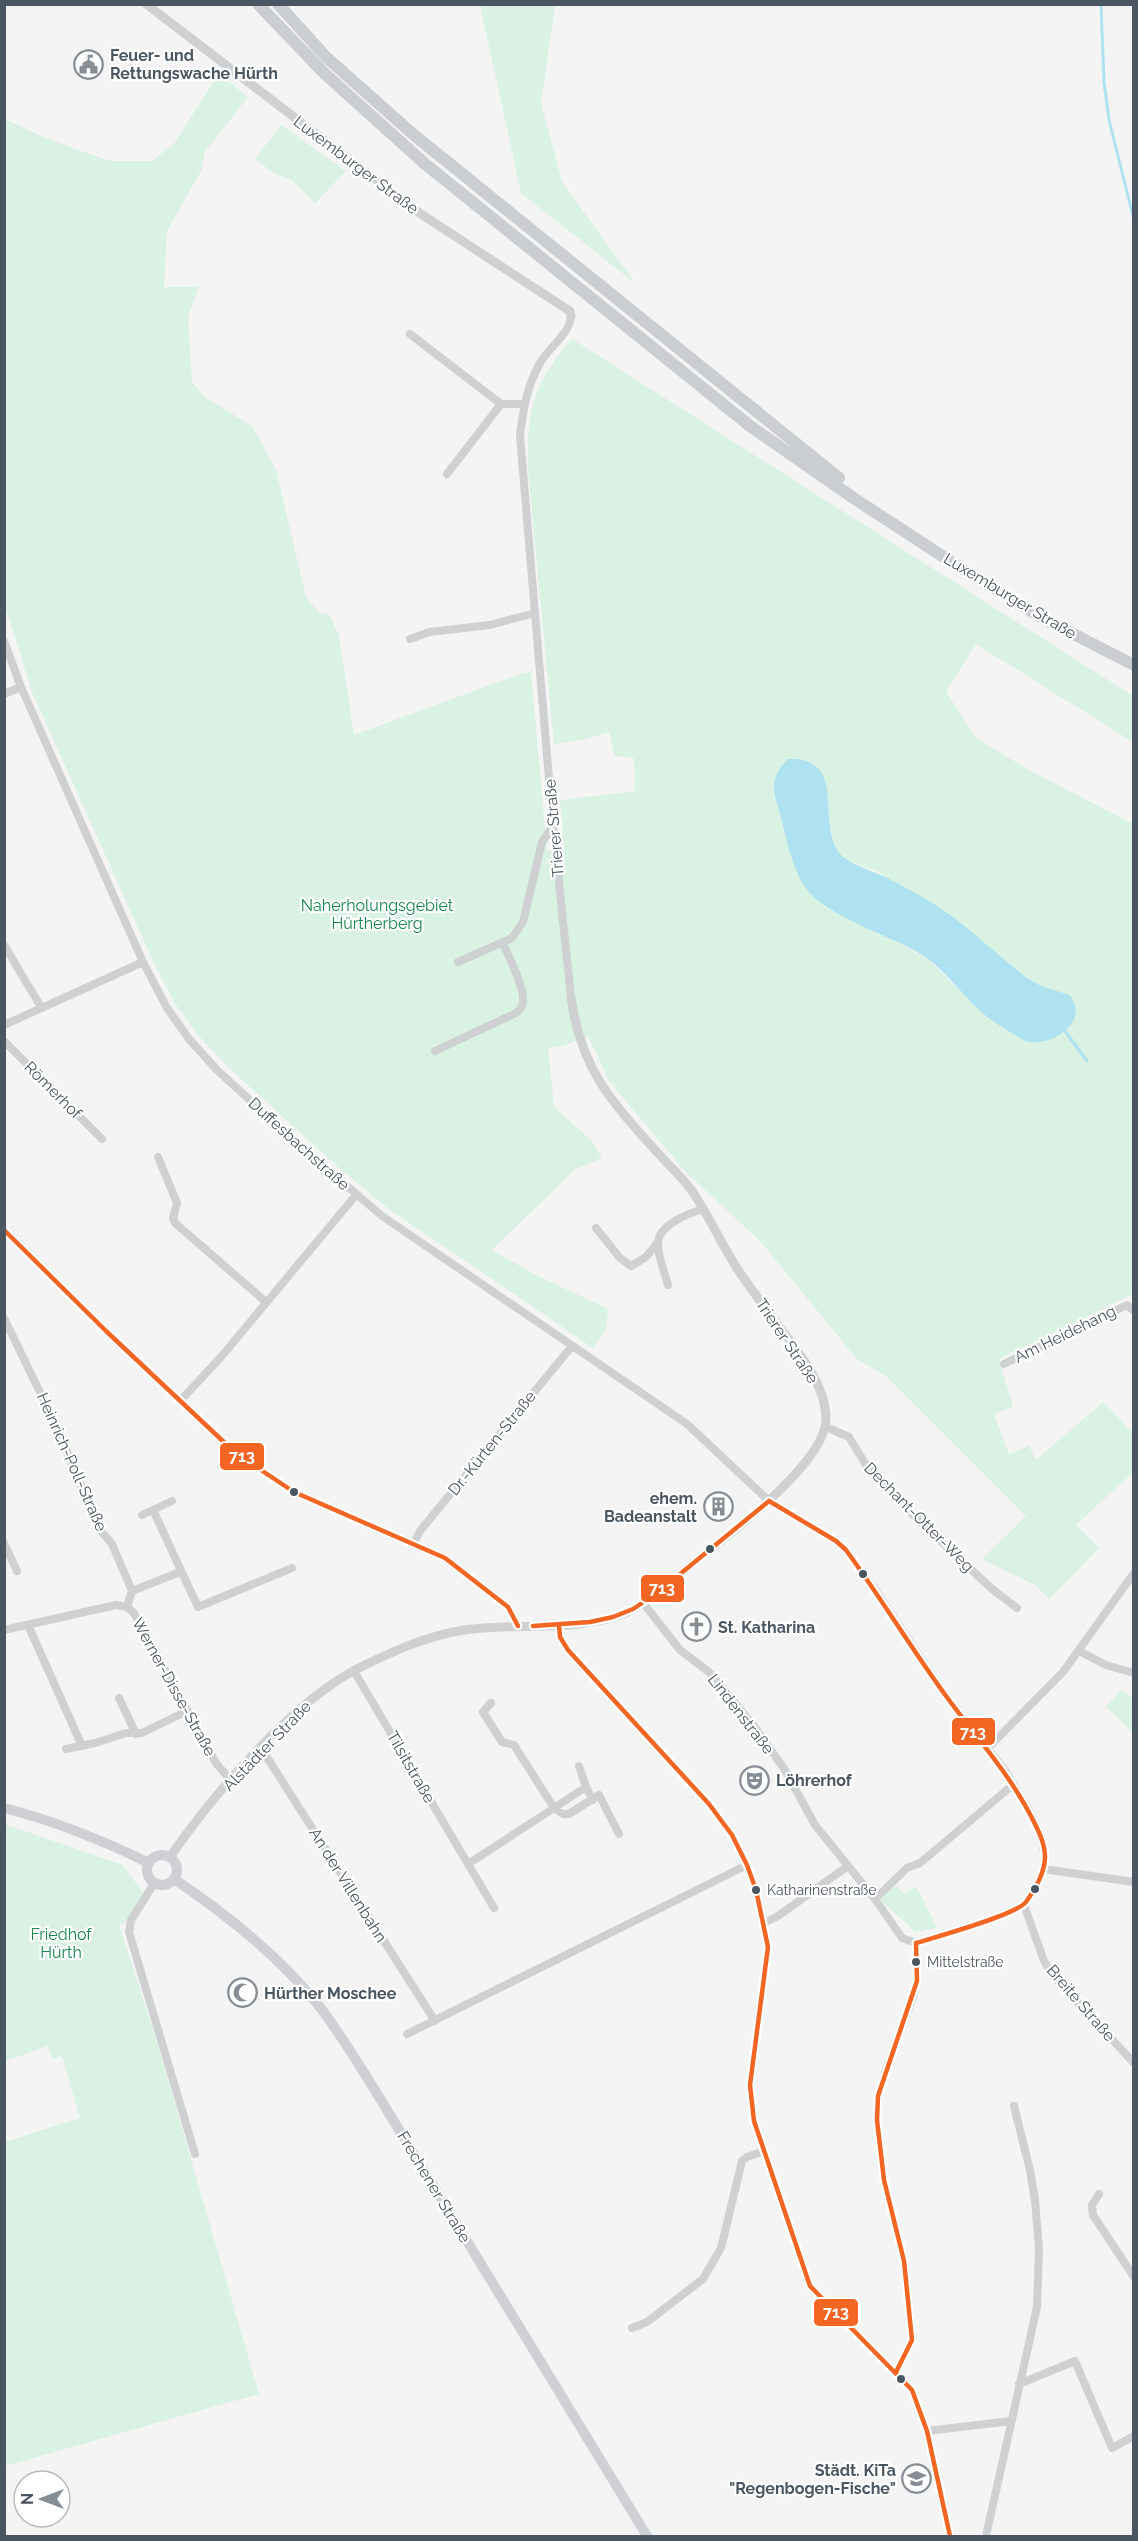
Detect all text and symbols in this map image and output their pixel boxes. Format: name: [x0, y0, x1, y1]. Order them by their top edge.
place label: Feuer- und Rettungswache Hürth: [110, 46, 278, 83]
public building icon: Feuer- und Rettungswache Hürth: [73, 48, 105, 80]
street label: Luxemburger Straße: [290, 112, 422, 218]
street label: Luxemburger Straße: [940, 549, 1080, 643]
street label: Trierer Straße: [540, 778, 568, 878]
park label: Naherholungsgebiet Hürtherberg: [301, 896, 454, 933]
street label: Römerhof: [20, 1057, 86, 1123]
street label: Duffesbachstraße: [245, 1094, 353, 1194]
street label: Trierer Straße: [752, 1295, 822, 1387]
street label: Am Heidehang: [1011, 1301, 1119, 1367]
street label: Dr.-Kürten-Straße: [444, 1387, 540, 1499]
street label: Heinrich-Poll-Straße: [33, 1390, 111, 1534]
line badge: 713: [219, 1442, 265, 1471]
text: 713: [229, 1447, 255, 1466]
street label: Dechant-Otter-Weg: [860, 1458, 978, 1576]
unlabelled marker: [288, 1486, 300, 1498]
place label: ehem. Badeanstalt: [604, 1489, 697, 1526]
building icon: ehem. Badeanstalt: [702, 1491, 734, 1523]
unlabelled marker: [704, 1543, 716, 1555]
unlabelled marker: [857, 1568, 869, 1580]
line badge: 713: [640, 1574, 685, 1603]
text: 713: [649, 1579, 675, 1598]
church icon: St. Katharina: [681, 1611, 713, 1643]
street label: Werner-Disse-Straße: [128, 1615, 220, 1759]
place label: St. Katharina: [718, 1618, 815, 1637]
street label: Lindenstraße: [704, 1670, 778, 1758]
street label: Alstädter Straße: [219, 1697, 315, 1795]
line badge: 713: [951, 1717, 996, 1746]
text: 713: [960, 1723, 986, 1742]
street label: Tilsitstraße: [383, 1728, 439, 1806]
theatre icon: Löhrerhof: [739, 1764, 771, 1796]
place label: Löhrerhof: [776, 1771, 853, 1790]
street label: An der Villenbahn: [305, 1824, 391, 1946]
place label: Katharinenstraße: [767, 1882, 876, 1898]
unlabelled marker: [1029, 1883, 1041, 1895]
marker: Katharinenstraße: [750, 1884, 762, 1896]
park label: Friedhof Hürth: [30, 1925, 92, 1962]
place label: Mittelstraße: [927, 1954, 1004, 1970]
marker: Mittelstraße: [910, 1956, 922, 1968]
street label: Breite Straße: [1043, 1961, 1119, 2045]
mosque icon: Hürther Moschee: [227, 1977, 259, 2009]
place label: Hürther Moschee: [264, 1984, 397, 2003]
street label: Frechener Straße: [393, 2128, 475, 2246]
line badge: 713: [813, 2298, 859, 2327]
text: 713: [823, 2303, 849, 2322]
unlabelled marker: [895, 2373, 907, 2385]
place label: Städt. KiTa "Regenbogen-Fische": [729, 2461, 896, 2498]
school or university icon: Städt. KiTa "Regenbogen-Fische": [901, 2463, 933, 2495]
north arrow: [12, 2469, 72, 2529]
text: N: [18, 2493, 37, 2505]

